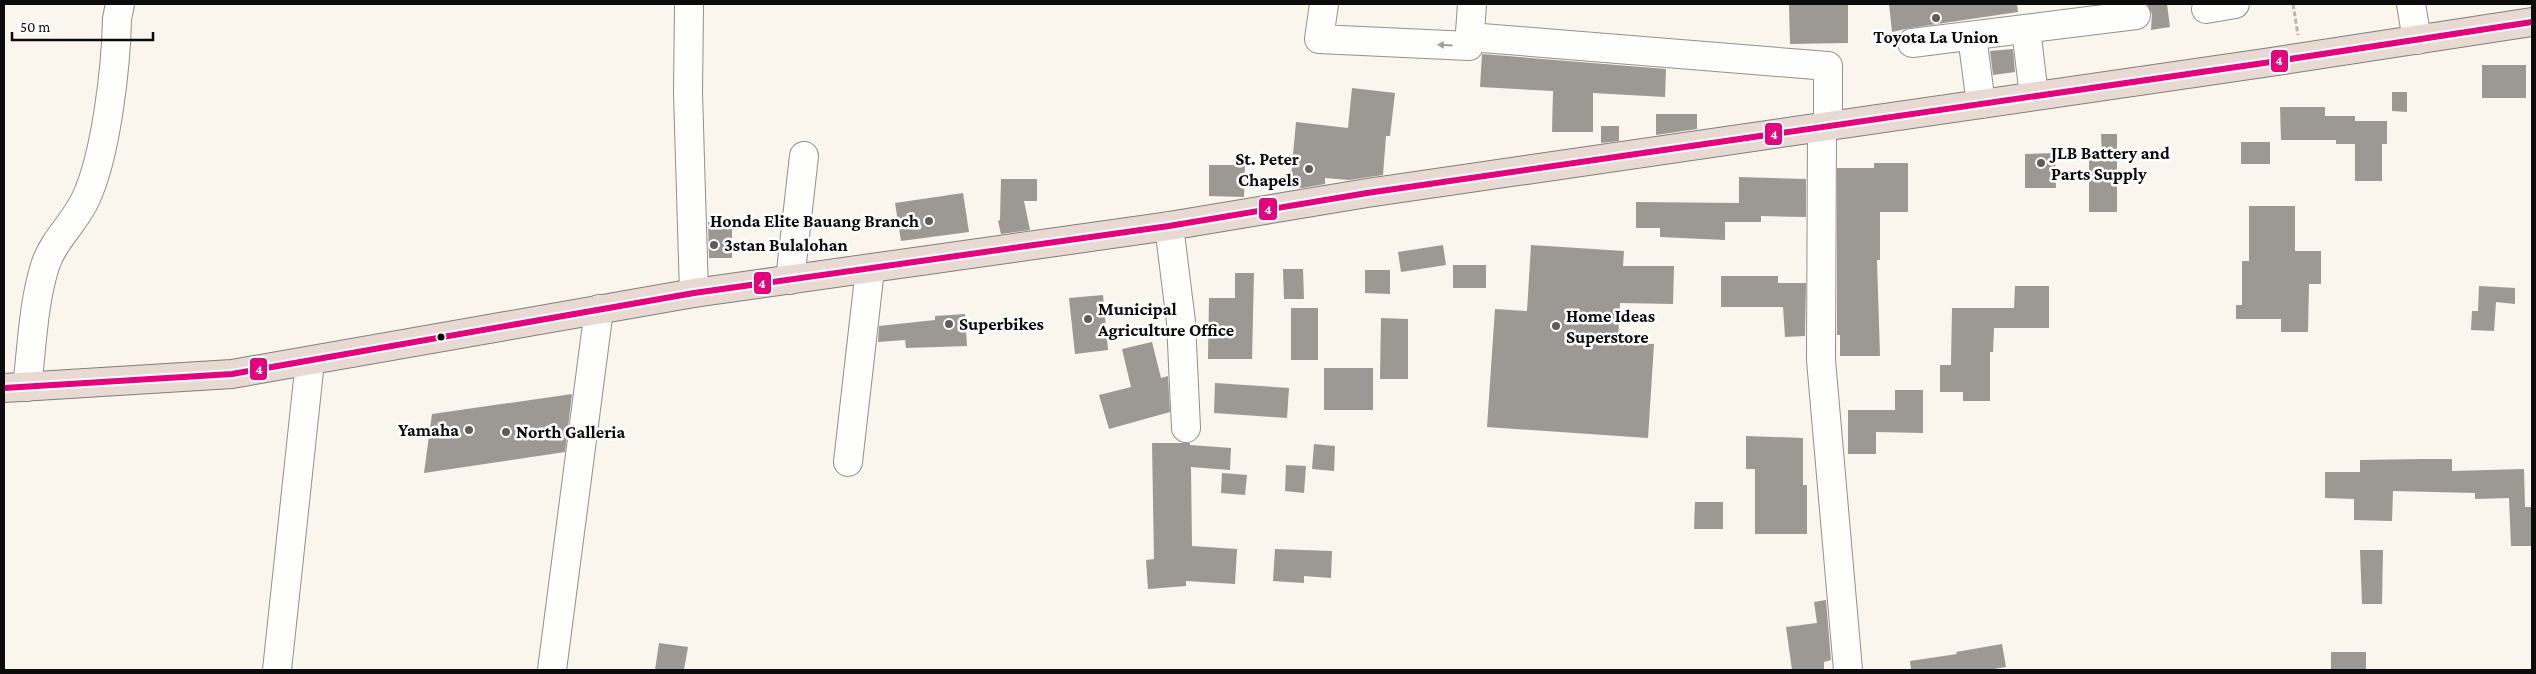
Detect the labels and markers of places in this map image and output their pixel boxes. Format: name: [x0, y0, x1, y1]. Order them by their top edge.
marker: Toyota La Union: [1930, 12, 1942, 24]
place label: Toyota La Union: [1873, 27, 1999, 47]
place label: JLB Battery and Parts Supply: [2049, 143, 2170, 184]
place label: St. Peter Chapels: [1235, 149, 1299, 190]
marker: JLB Battery and Parts Supply: [2035, 157, 2047, 169]
marker: St. Peter Chapels: [1303, 163, 1315, 175]
place label: Honda Elite Bauang Branch: [710, 211, 920, 231]
marker: Honda Elite Bauang Branch: [923, 215, 935, 227]
place label: 3stan Bulalohan: [724, 235, 849, 255]
marker: 3stan Bulalohan: [708, 239, 720, 251]
place label: Municipal Agriculture Office: [1097, 299, 1234, 340]
place label: Home Ideas Superstore: [1566, 306, 1655, 347]
marker: Municipal Agriculture Office: [1082, 313, 1094, 325]
place label: Superbikes: [959, 314, 1044, 334]
marker: Superbikes: [943, 318, 955, 330]
marker: Home Ideas Superstore: [1550, 320, 1562, 332]
unlabelled marker: [436, 332, 446, 342]
place label: Yamaha: [398, 420, 459, 440]
place label: North Galleria: [516, 422, 626, 442]
marker: Yamaha: [463, 424, 475, 436]
marker: North Galleria: [500, 426, 512, 438]

